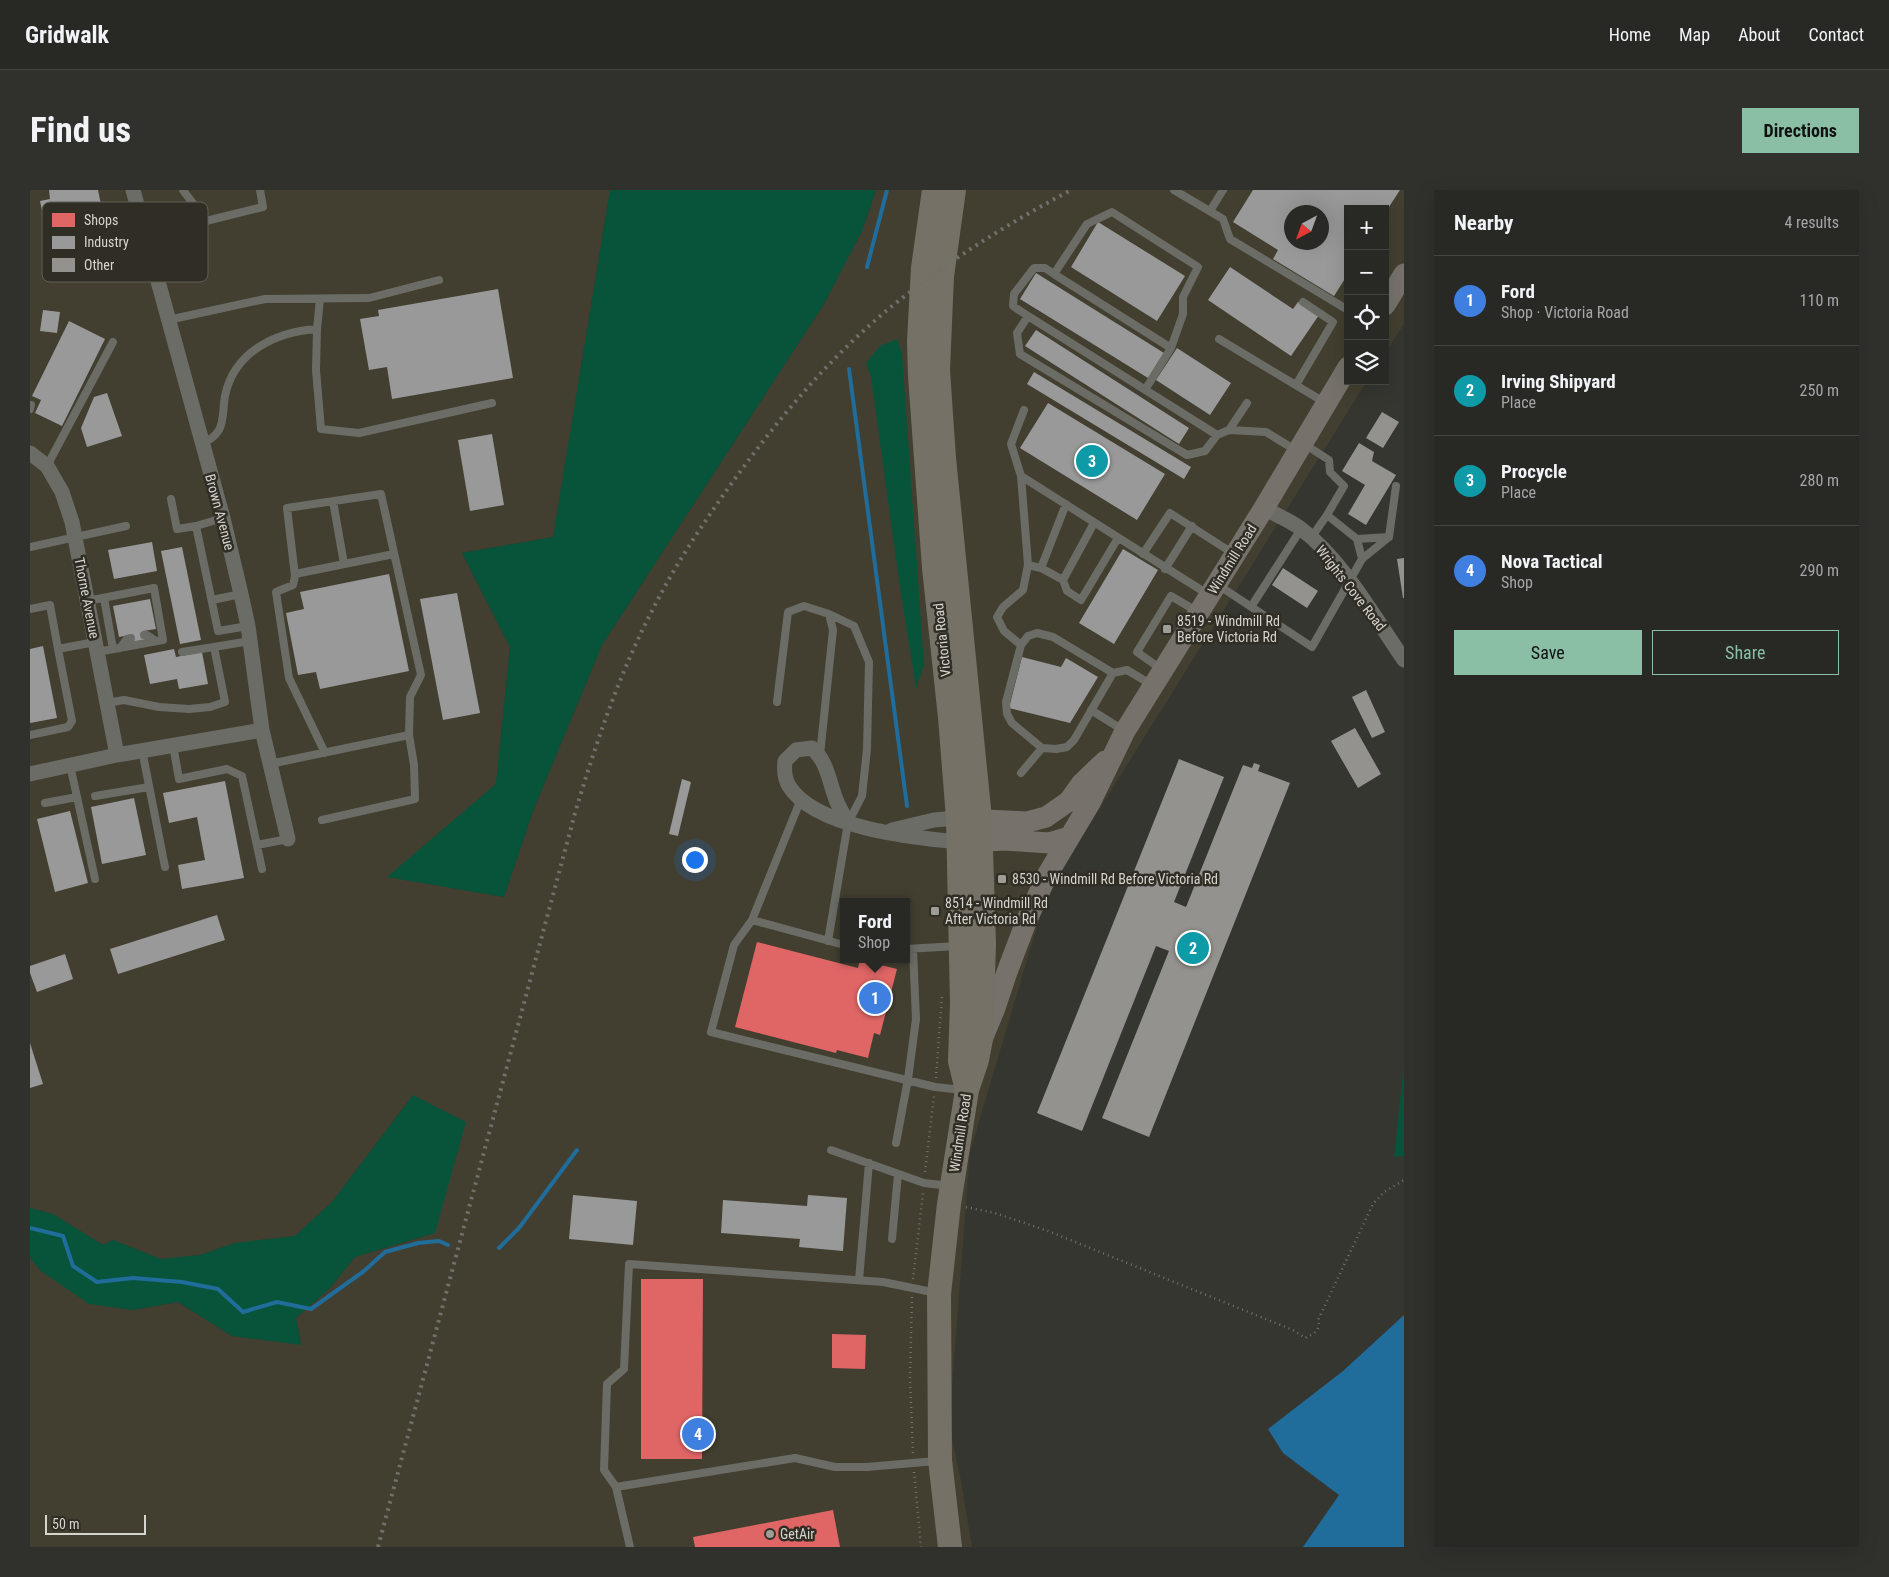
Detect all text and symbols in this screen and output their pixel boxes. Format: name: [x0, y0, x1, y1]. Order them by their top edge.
text: Gridwalk: [25, 21, 109, 49]
text: Home: [1609, 24, 1651, 45]
text: Map: [1679, 24, 1710, 45]
text: About: [1738, 24, 1780, 45]
text: Contact: [1808, 24, 1864, 45]
button: Directions: [1742, 108, 1859, 153]
text: Find us: [30, 110, 131, 151]
legend: [42, 202, 208, 282]
north arrow: [1284, 205, 1329, 250]
map controls: [1344, 205, 1389, 385]
button: +: [1344, 205, 1389, 250]
text: Nearby: [1454, 211, 1513, 235]
text: Shops: [84, 212, 118, 228]
text: 4 results: [1784, 213, 1839, 232]
text: Industry: [84, 234, 129, 250]
button: −: [1344, 250, 1389, 295]
text: Other: [84, 257, 114, 273]
text: Ford: [1501, 280, 1535, 303]
text: 1: [1466, 291, 1474, 310]
text: 110 m: [1800, 291, 1839, 310]
button: locate: [1344, 295, 1389, 340]
text: Shop · Victoria Road: [1501, 303, 1629, 322]
button: layers: [1344, 340, 1389, 385]
text: Irving Shipyard: [1501, 370, 1616, 393]
text: 2: [1466, 381, 1474, 400]
text: 250 m: [1800, 381, 1839, 400]
text: Place: [1501, 393, 1536, 412]
pin: 3: [1076, 442, 1108, 480]
text: Procycle: [1501, 460, 1567, 483]
text: 3: [1466, 471, 1474, 490]
text: 280 m: [1800, 471, 1839, 490]
street label: Brown Avenue: [202, 472, 238, 552]
text: Place: [1501, 483, 1536, 502]
street label: Windmill Road: [1204, 521, 1260, 597]
street label: Wrights Cove Road: [1313, 542, 1389, 634]
text: Nova Tactical: [1501, 550, 1603, 573]
street label: Thorne Avenue: [71, 556, 103, 640]
text: 4: [1466, 561, 1474, 580]
text: 290 m: [1800, 561, 1839, 580]
text: Shop: [1501, 573, 1533, 592]
street label: Victoria Road: [930, 602, 954, 678]
place label: 8519 - Windmill Rd Before Victoria Rd: [1177, 613, 1280, 645]
marker: 8519 - Windmill Rd Before Victoria Rd: [1161, 623, 1173, 635]
button: Save: [1454, 630, 1642, 675]
button: Share: [1652, 630, 1839, 675]
your location: [682, 847, 708, 873]
place label: 8530 - Windmill Rd Before Victoria Rd: [1012, 871, 1218, 887]
marker: 8530 - Windmill Rd Before Victoria Rd: [996, 873, 1008, 885]
place label: 8514 - Windmill Rd After Victoria Rd: [945, 895, 1048, 927]
popup: [840, 898, 910, 963]
marker: 8514 - Windmill Rd After Victoria Rd: [929, 905, 941, 917]
text: Ford: [858, 910, 892, 933]
pin: 2: [1177, 929, 1209, 967]
text: Shop: [858, 933, 890, 952]
pin: 1: [859, 979, 891, 1017]
street label: Windmill Road: [946, 1093, 974, 1173]
pin: 4: [682, 1415, 714, 1453]
scale bar: [45, 1512, 146, 1535]
text: 50 m: [52, 1516, 80, 1532]
place label: GetAir: [780, 1526, 815, 1542]
marker: GetAir: [764, 1528, 776, 1540]

